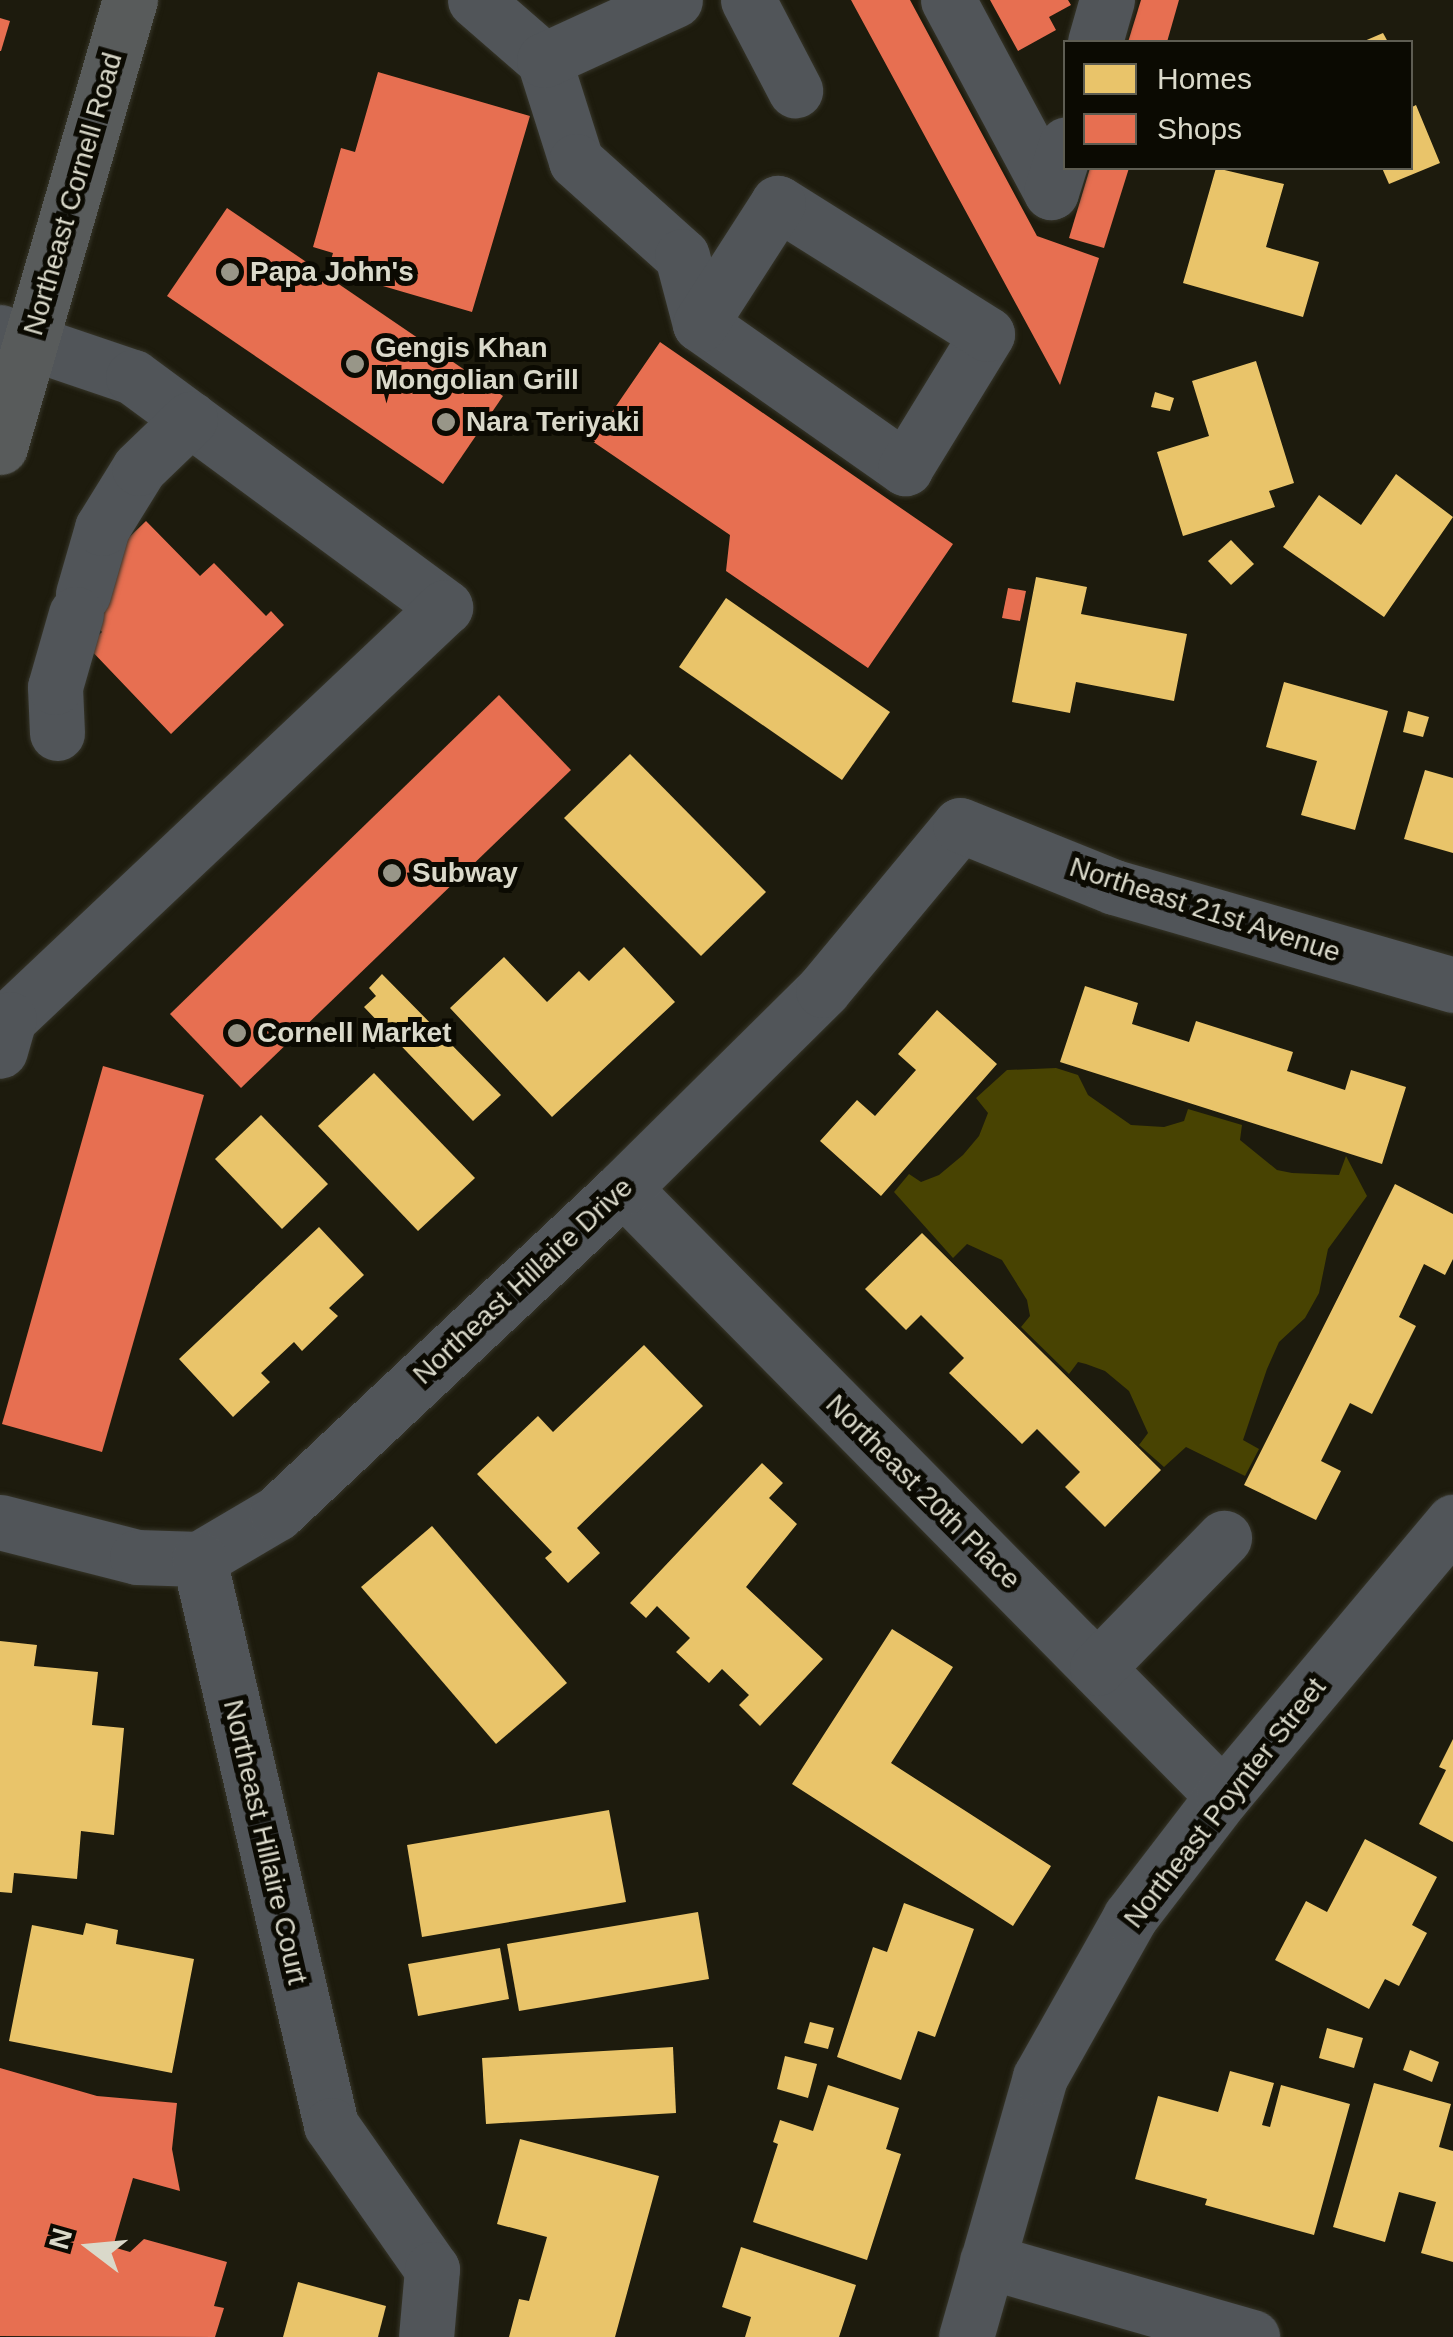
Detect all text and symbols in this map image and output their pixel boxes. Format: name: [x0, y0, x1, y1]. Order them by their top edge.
legend: [1063, 40, 1413, 170]
street label: Northeast Cornell Road: [17, 49, 129, 339]
text: Homes: [1157, 62, 1252, 95]
text: Shops: [1157, 112, 1242, 145]
place label: Papa John's: [250, 255, 414, 289]
marker: Papa John's: [219, 261, 241, 283]
place label: Gengis Khan Mongolian Grill: [375, 331, 579, 397]
marker: Gengis Khan Mongolian Grill: [344, 353, 366, 375]
place label: Nara Teriyaki: [466, 405, 640, 439]
marker: Nara Teriyaki: [435, 411, 457, 433]
street label: Northeast 21st Avenue: [1065, 850, 1345, 970]
place label: Subway: [412, 856, 518, 890]
marker: Subway: [381, 862, 403, 884]
place label: Cornell Market: [257, 1016, 451, 1050]
marker: Cornell Market: [226, 1022, 248, 1044]
street label: Northeast Hillaire Drive: [406, 1171, 640, 1391]
street label: Northeast 20th Place: [819, 1388, 1027, 1596]
street label: Northeast Poynter Street: [1117, 1671, 1333, 1935]
street label: Northeast Hillaire Court: [216, 1696, 314, 1988]
north arrow: [40, 2197, 140, 2297]
text: N: [43, 2225, 78, 2253]

